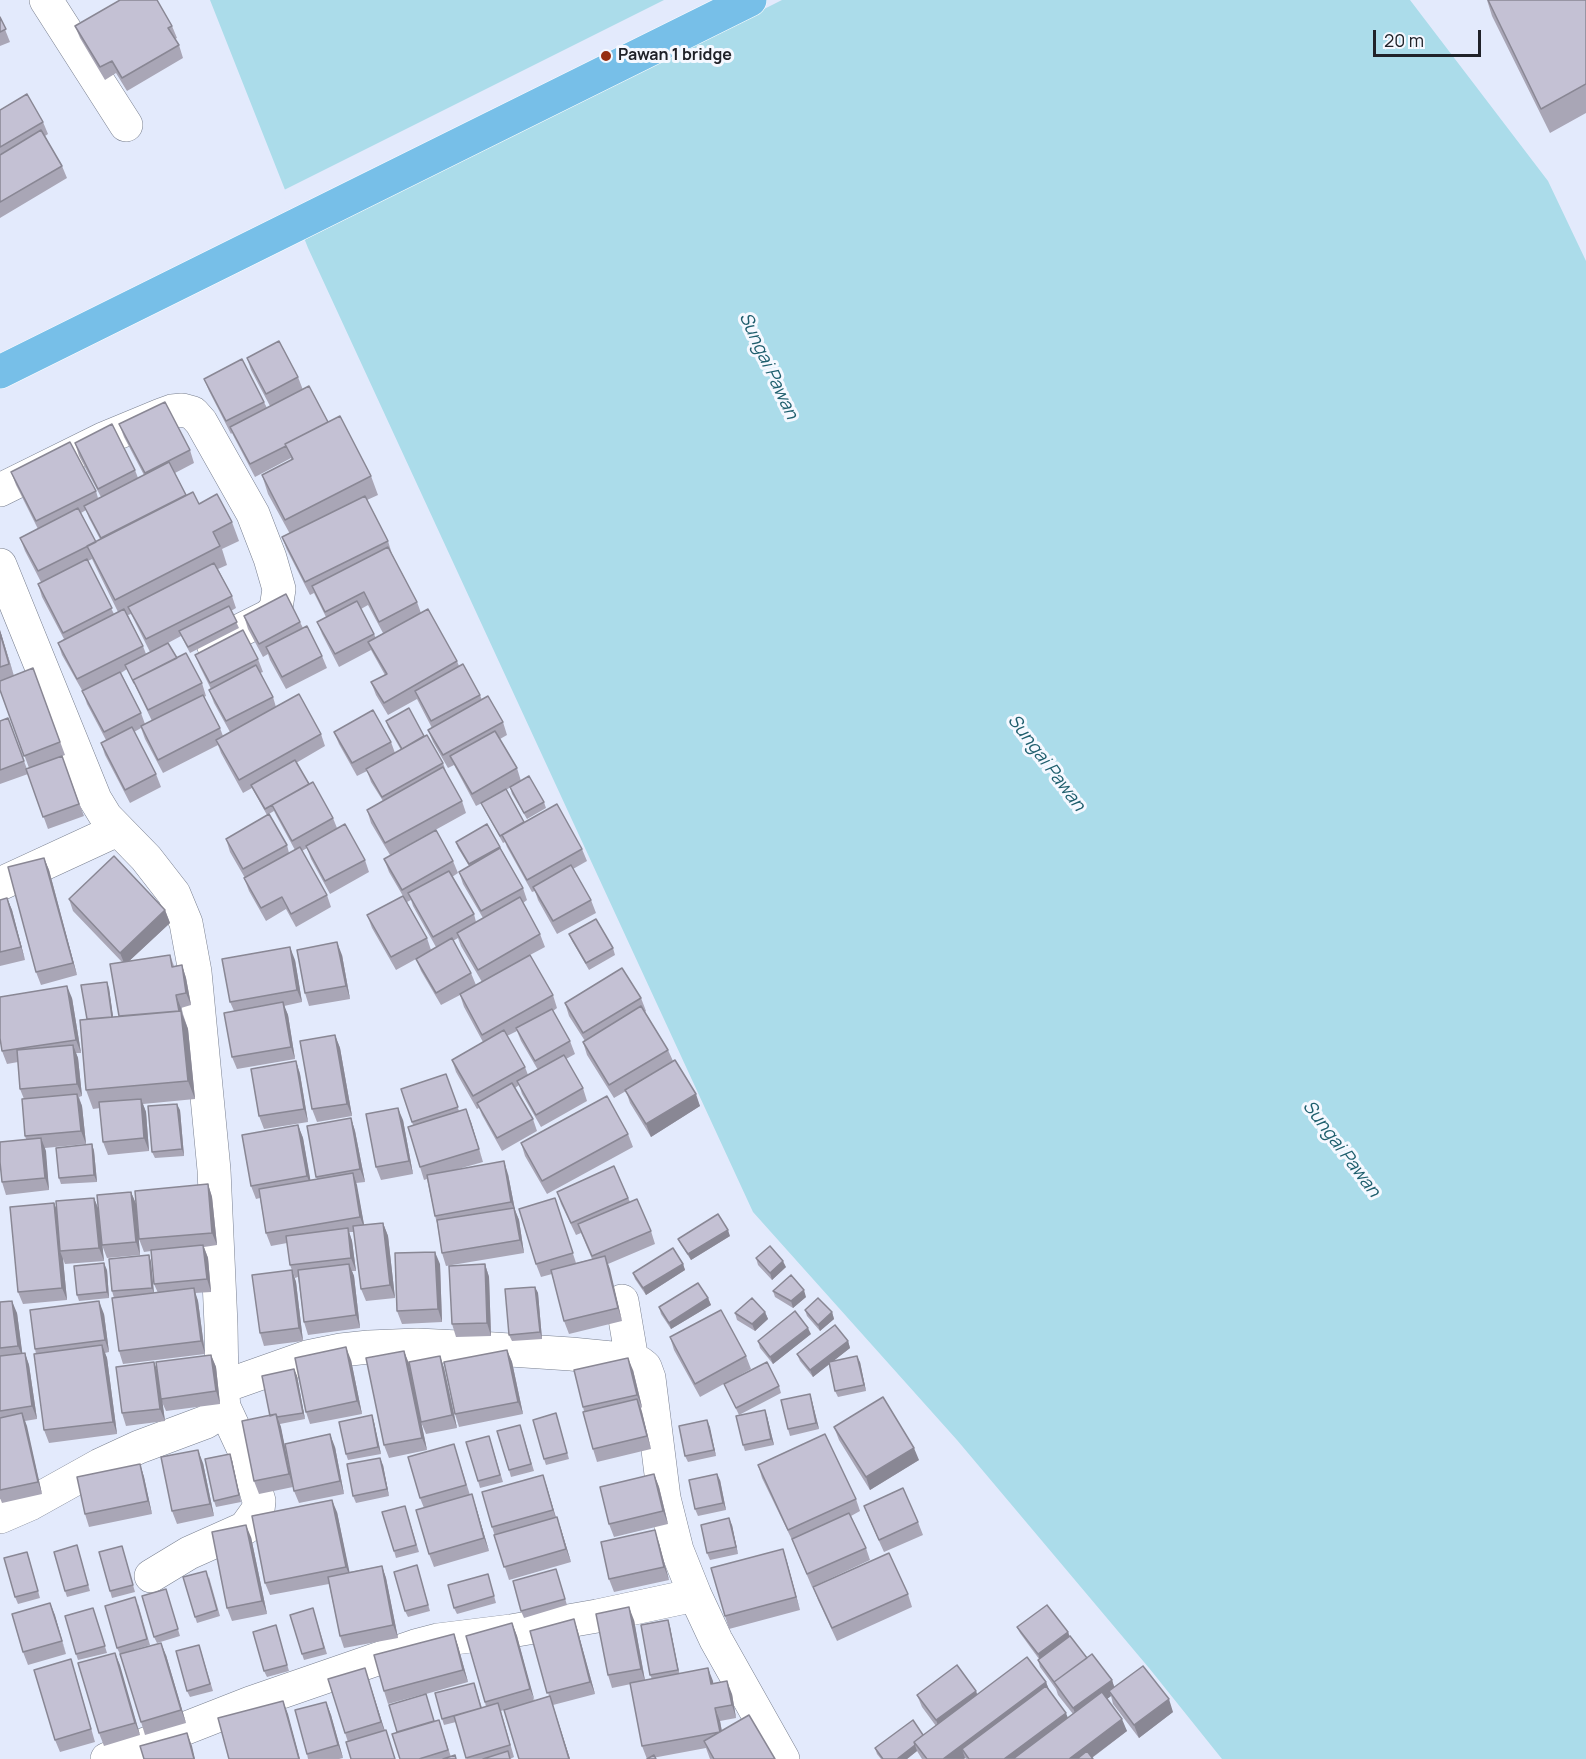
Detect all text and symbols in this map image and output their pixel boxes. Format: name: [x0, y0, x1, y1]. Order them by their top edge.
scale bar: [1376, 18, 1484, 56]
text: 20 m: [1384, 28, 1424, 52]
place label: Pawan 1 bridge: [618, 46, 732, 66]
marker: Pawan 1 bridge: [599, 49, 613, 63]
water label: Sungai Pawan: [734, 309, 802, 423]
water label: Sungai Pawan: [1003, 711, 1089, 815]
water label: Sungai Pawan: [1298, 1097, 1384, 1201]

